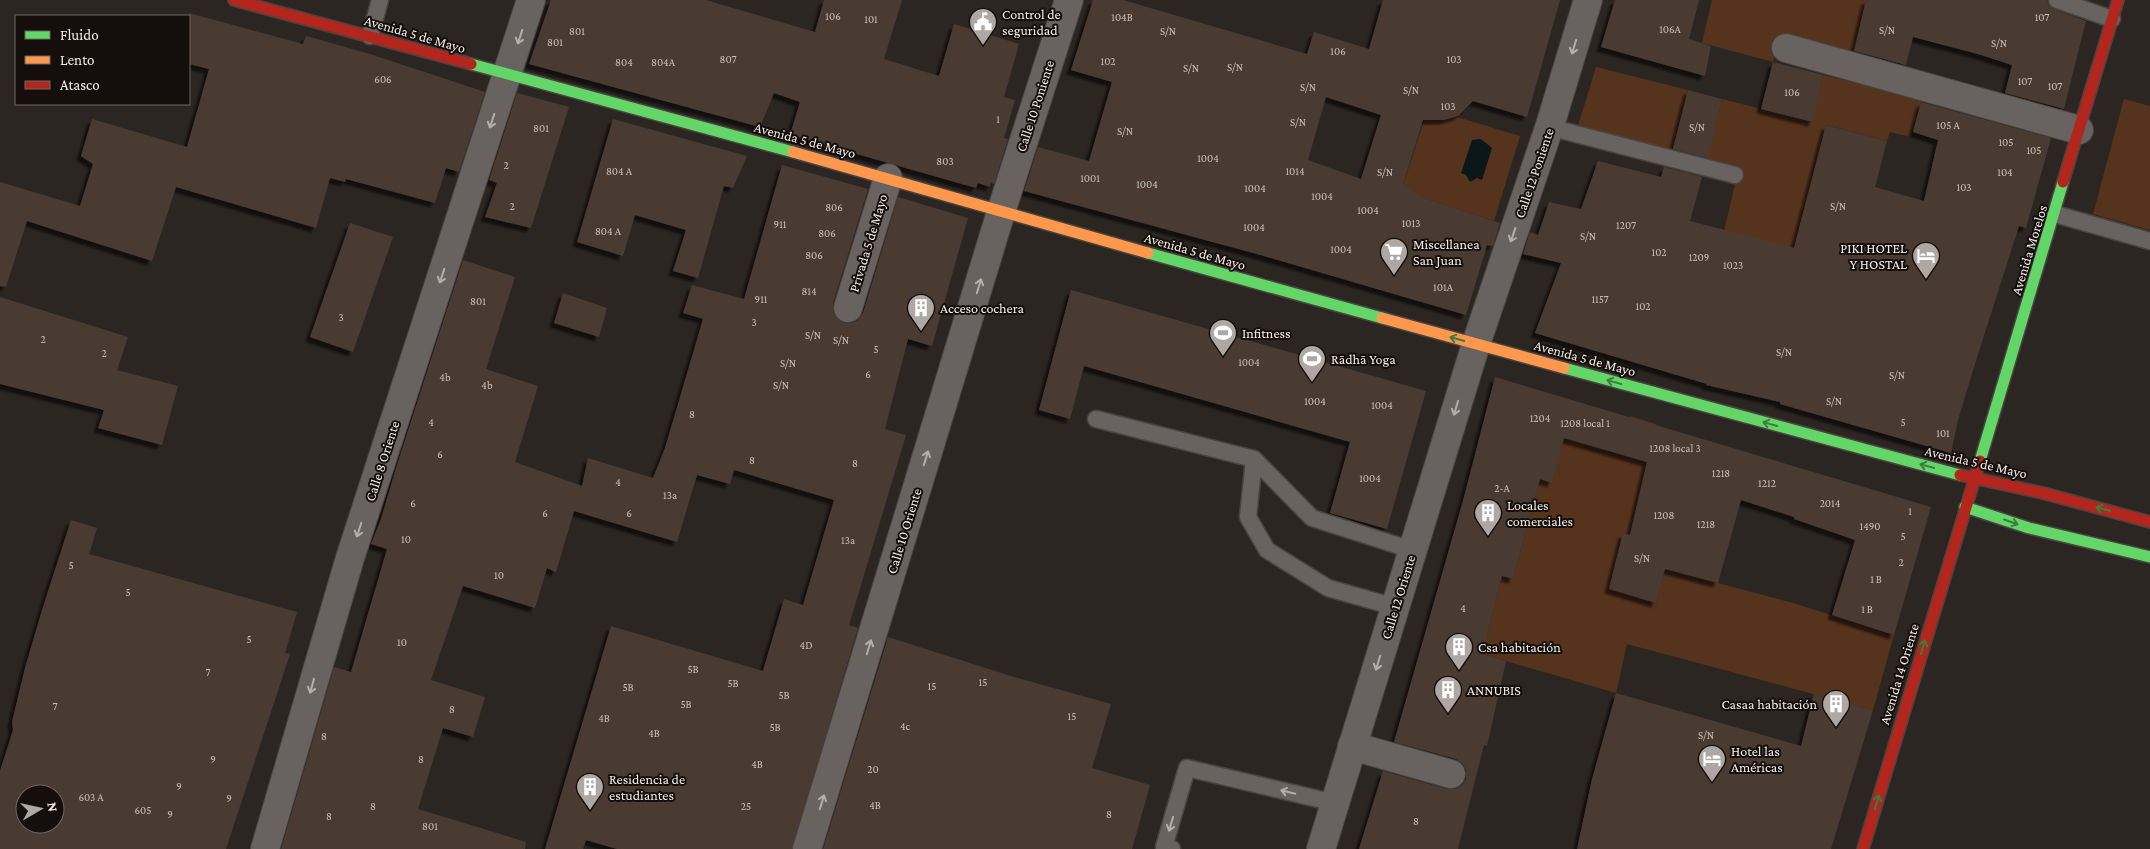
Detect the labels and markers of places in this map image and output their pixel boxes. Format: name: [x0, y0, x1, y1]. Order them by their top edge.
place label: Control de seguridad: [1002, 6, 1061, 38]
public building icon: Control de seguridad: [968, 7, 998, 46]
place label: Miscellanea San Juan: [1413, 236, 1480, 268]
supermarket icon: Miscellanea San Juan: [1379, 237, 1409, 276]
place label: PIKI HOTEL Y HOSTAL: [1840, 240, 1907, 272]
hotel icon: PIKI HOTEL Y HOSTAL: [1911, 241, 1941, 280]
building icon: Acceso cochera: [906, 293, 936, 332]
place label: Acceso cochera: [940, 300, 1024, 316]
sports icon: Infitness: [1208, 318, 1238, 357]
place label: Infitness: [1242, 325, 1291, 341]
sports icon: Rādhā Yoga: [1297, 344, 1327, 383]
place label: Rādhā Yoga: [1331, 351, 1396, 367]
place label: Locales comerciales: [1507, 497, 1573, 529]
building icon: Locales comerciales: [1473, 498, 1503, 537]
building icon: Csa habitación: [1444, 632, 1474, 671]
place label: Csa habitación: [1478, 639, 1561, 655]
building icon: ANNUBIS: [1433, 675, 1463, 714]
place label: ANNUBIS: [1467, 682, 1521, 698]
building icon: Casaa habitación: [1821, 689, 1851, 728]
place label: Casaa habitación: [1721, 696, 1817, 712]
place label: Hotel las Américas: [1731, 743, 1783, 775]
hotel icon: Hotel las Américas: [1697, 744, 1727, 783]
place label: Residencia de estudiantes: [609, 771, 685, 803]
building icon: Residencia de estudiantes: [575, 772, 605, 811]

